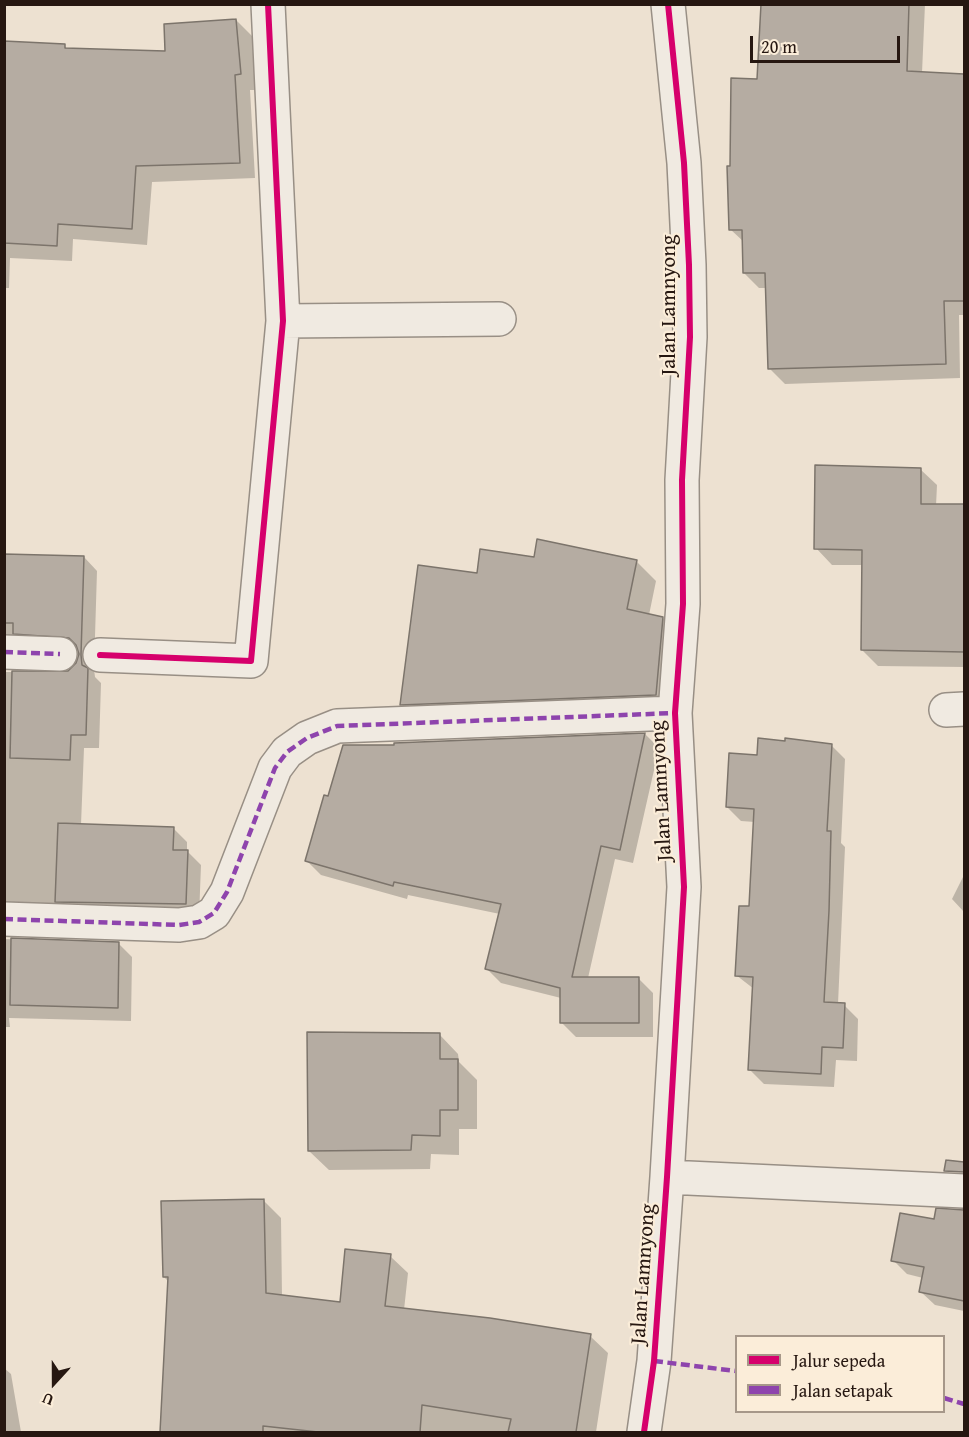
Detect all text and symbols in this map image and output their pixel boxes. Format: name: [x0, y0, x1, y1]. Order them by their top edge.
scale bar: [753, 24, 903, 62]
text: 20 m: [761, 33, 797, 60]
street label: Jalan Lamnyong: [657, 235, 683, 375]
street label: Jalan Lamnyong: [646, 720, 678, 862]
street label: Jalan Lamnyong: [627, 1203, 661, 1345]
legend: [735, 1335, 945, 1413]
text: Jalur sepeda: [793, 1347, 885, 1374]
north arrow: [24, 1353, 84, 1413]
text: Jalan setapak: [793, 1377, 893, 1404]
text: U: [38, 1387, 57, 1413]

